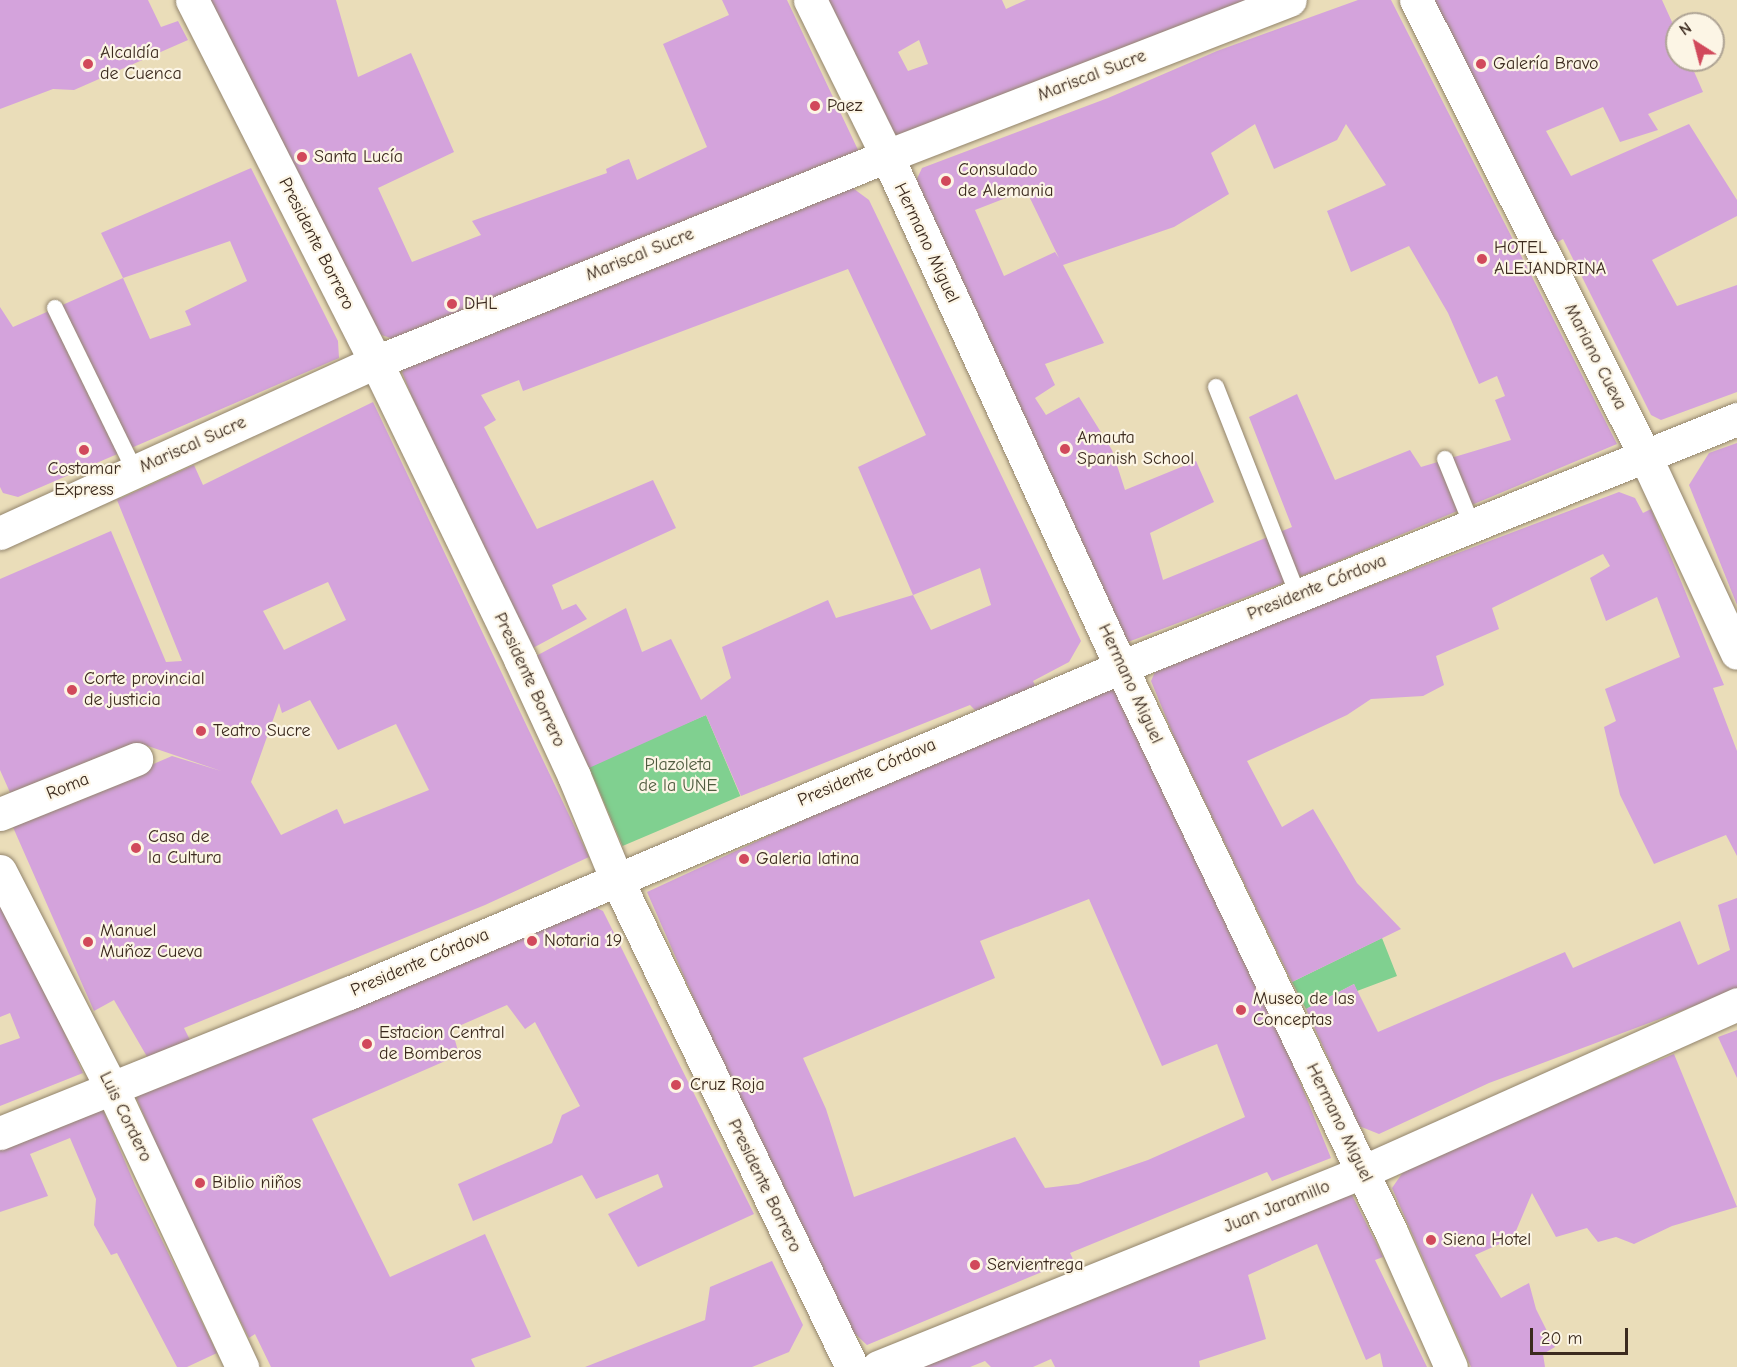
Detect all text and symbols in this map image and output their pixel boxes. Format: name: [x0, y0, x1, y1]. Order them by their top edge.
north arrow: [1665, 12, 1725, 72]
text: N: [1676, 19, 1695, 39]
place label: Alcaldía de Cuenca: [100, 43, 182, 86]
street label: Mariscal Sucre: [1035, 45, 1149, 107]
place label: Galería Bravo: [1493, 53, 1599, 75]
marker: Alcaldía de Cuenca: [81, 57, 95, 71]
marker: Galería Bravo: [1474, 57, 1488, 71]
place label: Paez: [827, 95, 862, 117]
marker: Paez: [808, 99, 822, 113]
place label: Santa Lucía: [314, 146, 403, 168]
marker: Santa Lucía: [295, 150, 309, 164]
place label: Consulado de Alemania: [958, 160, 1053, 202]
street label: Presidente Borrero: [273, 174, 359, 314]
marker: Consulado de Alemania: [939, 174, 953, 188]
street label: Hermano Miguel: [889, 180, 963, 306]
street label: Mariscal Sucre: [583, 224, 697, 286]
place label: HOTEL ALEJANDRINA: [1494, 238, 1606, 280]
marker: HOTEL ALEJANDRINA: [1475, 252, 1489, 266]
place label: DHL: [464, 293, 497, 315]
marker: DHL: [445, 297, 459, 311]
street label: Mariano Cueva: [1559, 300, 1631, 414]
street label: Mariscal Sucre: [136, 412, 250, 478]
place label: Amauta Spanish School: [1077, 428, 1194, 470]
marker: Amauta Spanish School: [1058, 442, 1072, 456]
marker: Costamar Express: [77, 443, 91, 457]
place label: Costamar Express: [47, 459, 121, 502]
street label: Presidente Córdova: [1244, 550, 1390, 626]
street label: Presidente Borrero: [488, 609, 570, 751]
street label: Hermano Miguel: [1093, 621, 1167, 747]
place label: Corte provincial de justicia: [84, 669, 205, 712]
marker: Corte provincial de justicia: [65, 683, 79, 697]
place label: Teatro Sucre: [213, 720, 310, 742]
marker: Teatro Sucre: [194, 724, 208, 738]
street label: Presidente Córdova: [795, 734, 939, 812]
park label: Plazoleta de la UNE: [639, 755, 717, 798]
street label: Roma: [43, 769, 93, 805]
place label: Casa de la Cultura: [148, 827, 222, 870]
marker: Casa de la Cultura: [129, 841, 143, 855]
place label: Galeria latina: [756, 848, 859, 870]
marker: Galeria latina: [737, 852, 751, 866]
place label: Manuel Muñoz Cueva: [100, 921, 203, 964]
street label: Presidente Córdova: [348, 924, 492, 1002]
place label: Notaria 19: [544, 930, 622, 952]
marker: Notaria 19: [525, 934, 539, 948]
marker: Manuel Muñoz Cueva: [81, 935, 95, 949]
place label: Museo de las Conceptas: [1253, 989, 1355, 1032]
marker: Museo de las Conceptas: [1234, 1003, 1248, 1017]
place label: Estacion Central de Bomberos: [379, 1023, 505, 1066]
marker: Estacion Central de Bomberos: [360, 1037, 374, 1051]
street label: Hermano Miguel: [1301, 1060, 1377, 1186]
street label: Luis Cordero: [94, 1068, 156, 1166]
place label: Cruz Roja: [690, 1074, 765, 1096]
marker: Cruz Roja: [667, 1076, 685, 1094]
street label: Presidente Borrero: [722, 1116, 806, 1256]
place label: Biblio niños: [212, 1172, 301, 1194]
marker: Biblio niños: [193, 1176, 207, 1190]
street label: Juan Jaramillo: [1221, 1176, 1333, 1238]
place label: Siena Hotel: [1443, 1229, 1531, 1251]
marker: Siena Hotel: [1424, 1233, 1438, 1247]
place label: Servientrega: [987, 1254, 1083, 1276]
marker: Servientrega: [968, 1258, 982, 1272]
scale bar: [1533, 1316, 1630, 1354]
text: 20 m: [1541, 1328, 1582, 1349]

